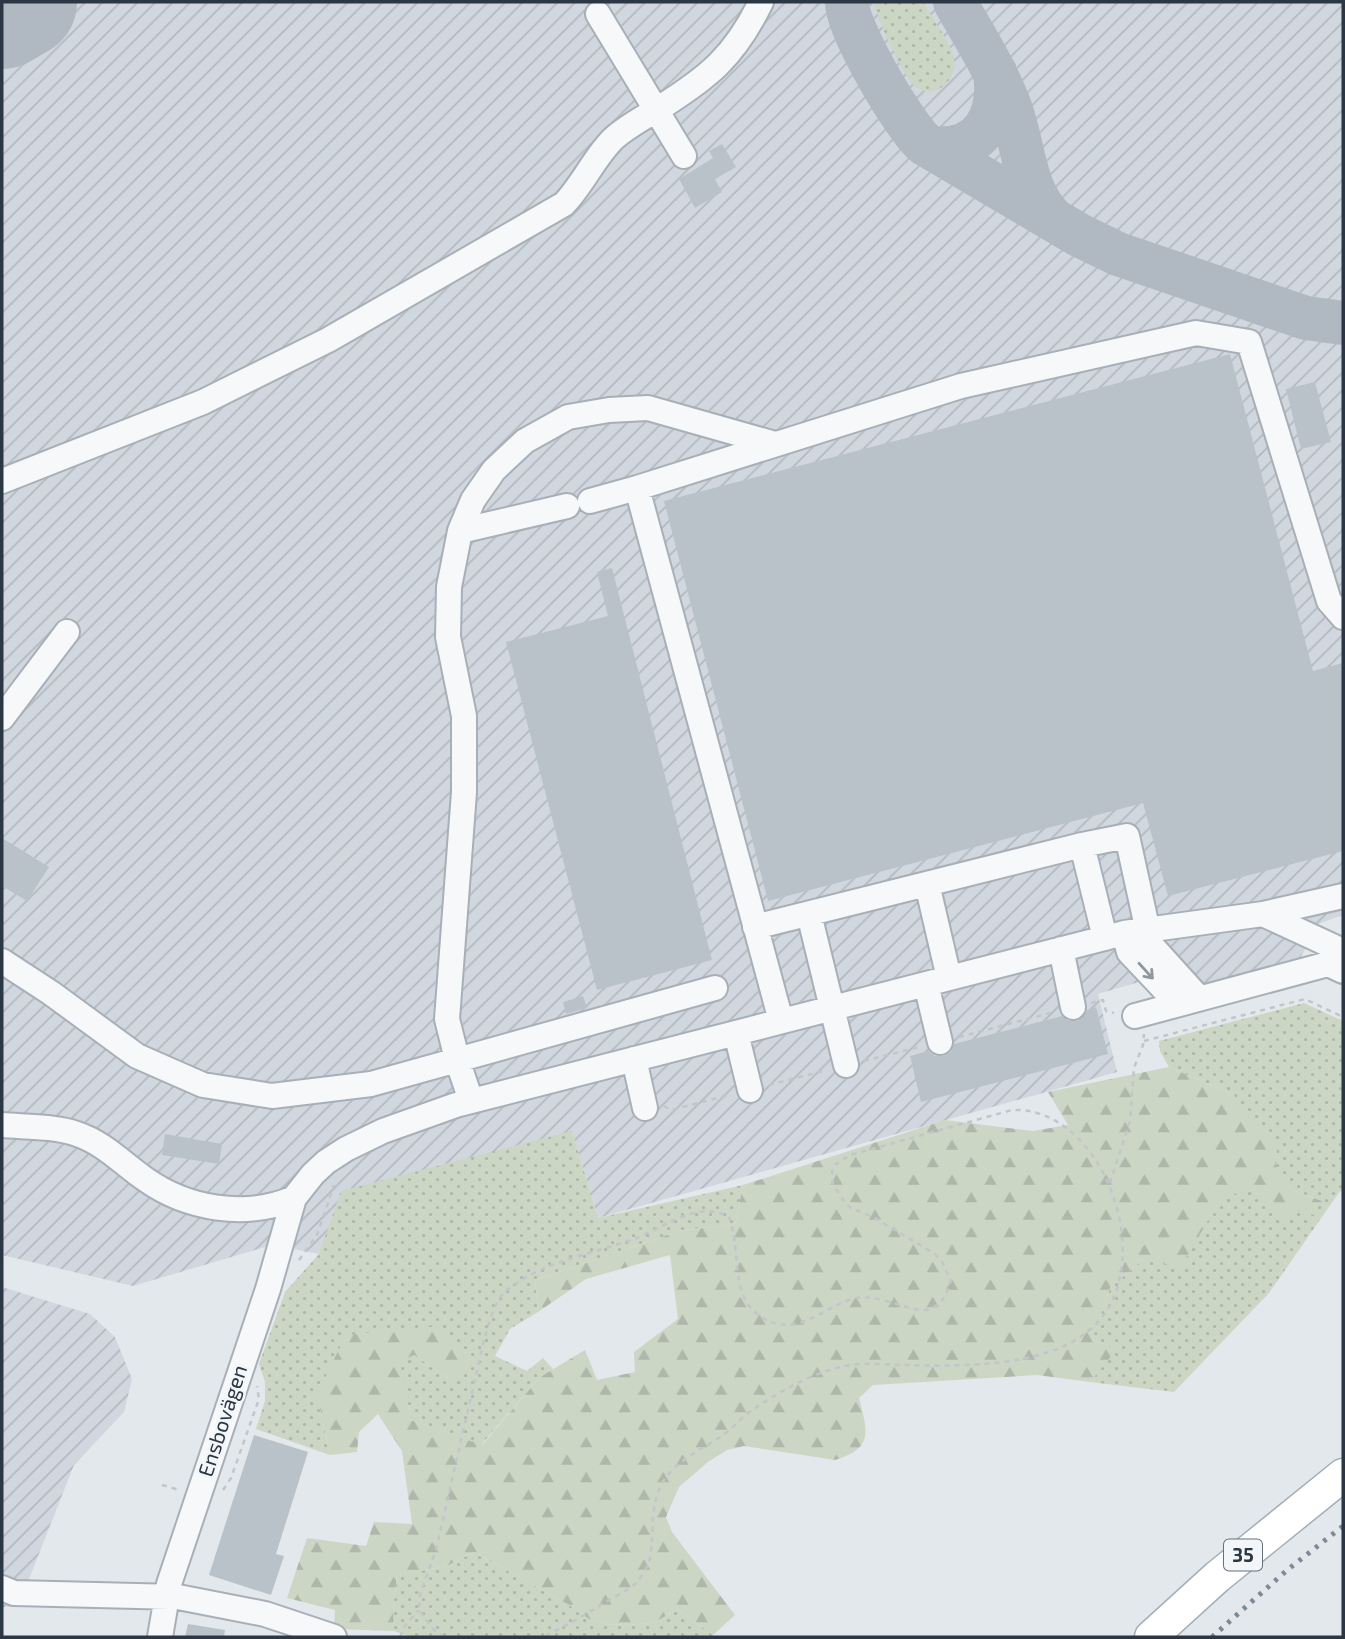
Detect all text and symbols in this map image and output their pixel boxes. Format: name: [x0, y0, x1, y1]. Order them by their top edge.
one-way arrow: [1138, 962, 1155, 979]
street label: Ensbovägen: [192, 1361, 251, 1480]
road number: 35: [1224, 1540, 1262, 1570]

